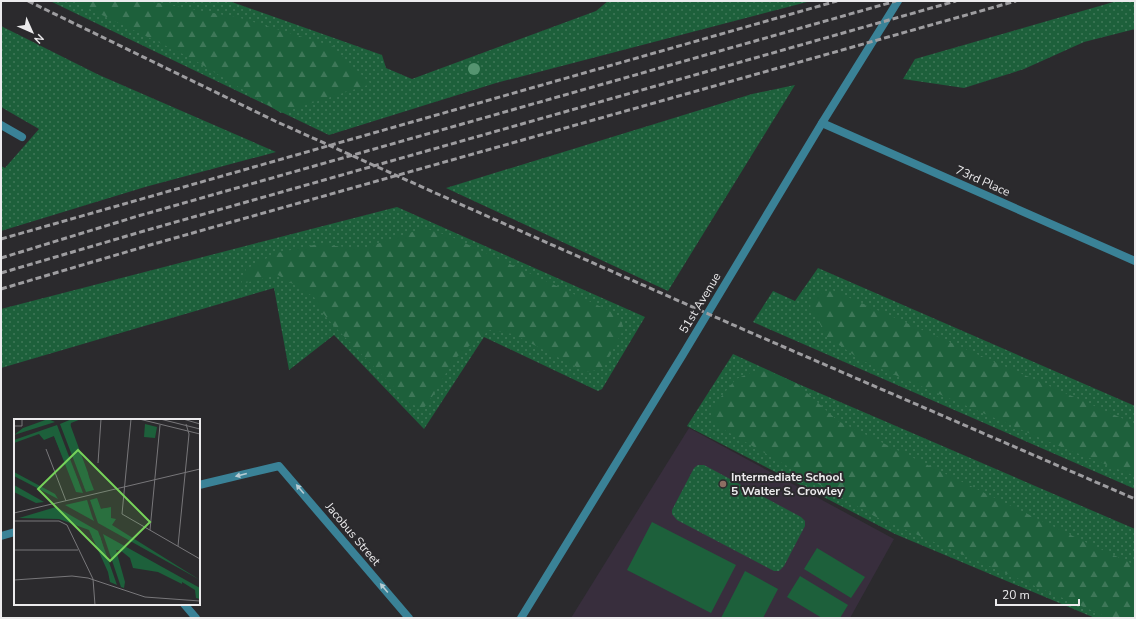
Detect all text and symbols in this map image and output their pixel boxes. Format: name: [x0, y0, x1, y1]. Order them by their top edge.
north arrow: [12, 12, 52, 52]
text: N: [31, 31, 47, 47]
street label: 73rd Place: [953, 162, 1013, 200]
street label: 51st Avenue: [676, 270, 724, 336]
inset map: [14, 419, 200, 605]
place label: Intermediate School 5 Walter S. Crowley: [731, 469, 844, 499]
one-way arrow: [235, 472, 247, 478]
marker: Intermediate School 5 Walter S. Crowley: [718, 479, 728, 489]
one-way arrow: [295, 484, 304, 495]
street label: Jacobus Street: [321, 498, 385, 570]
scale bar: [996, 581, 1079, 607]
one-way arrow: [379, 583, 388, 594]
text: 20 m: [1002, 587, 1030, 603]

